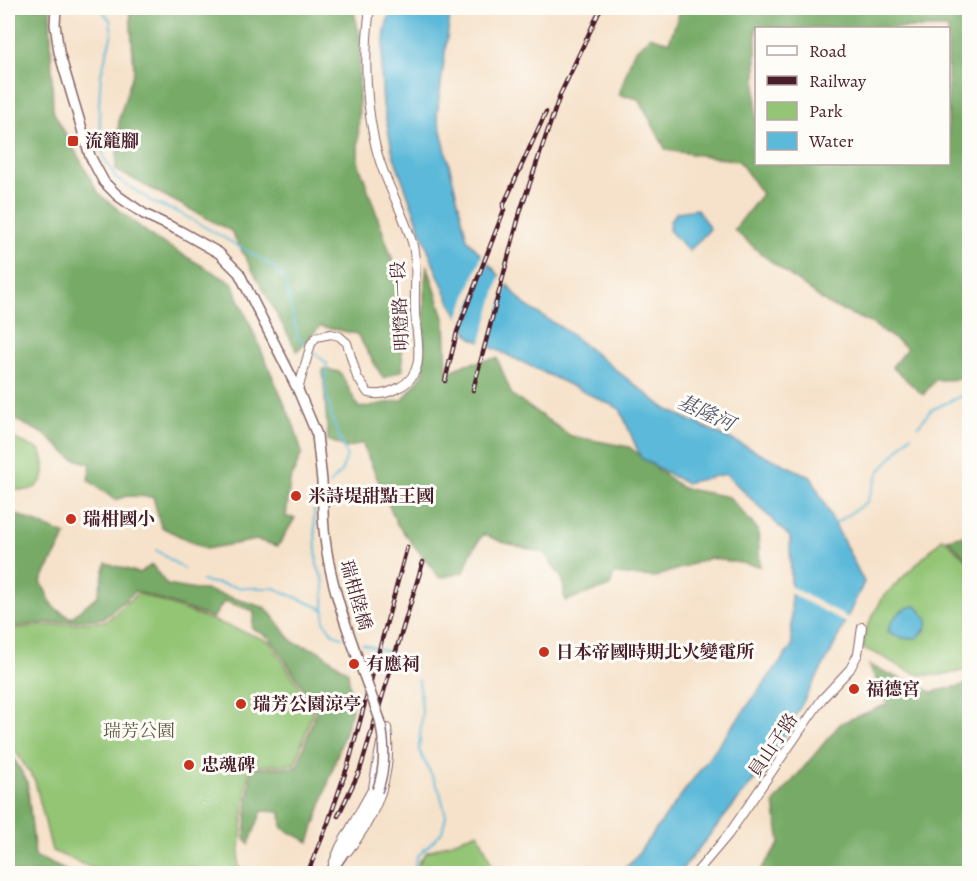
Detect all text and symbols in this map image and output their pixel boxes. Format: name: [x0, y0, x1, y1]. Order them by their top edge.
legend: [755, 27, 950, 165]
text: Road: [809, 39, 847, 63]
text: Railway: [809, 69, 867, 93]
text: Park: [809, 99, 843, 123]
place label: 流籠腳: [85, 129, 139, 153]
text: Water: [808, 129, 854, 153]
marker: 流籠腳: [66, 134, 80, 148]
street label: 明燈路一段: [386, 260, 414, 352]
water label: 基隆河: [673, 388, 742, 439]
place label: 米詩堤甜點王國: [308, 484, 434, 508]
marker: 米詩堤甜點王國: [289, 489, 303, 503]
place label: 瑞柑國小: [83, 507, 155, 531]
marker: 瑞柑國小: [64, 512, 78, 526]
street label: 瑞柑陸橋: [335, 557, 377, 633]
place label: 日本帝國時期北火變電所: [556, 640, 755, 664]
marker: 日本帝國時期北火變電所: [537, 645, 551, 659]
place label: 有應祠: [366, 652, 420, 676]
marker: 有應祠: [347, 657, 361, 671]
place label: 福德宮: [866, 677, 920, 701]
marker: 福德宮: [847, 682, 861, 696]
place label: 瑞芳公園涼亭: [253, 692, 361, 716]
marker: 瑞芳公園涼亭: [234, 697, 248, 711]
street label: 員山子路: [743, 708, 803, 782]
park label: 瑞芳公園: [103, 719, 175, 743]
place label: 忠魂碑: [201, 753, 255, 777]
marker: 忠魂碑: [182, 758, 196, 772]

